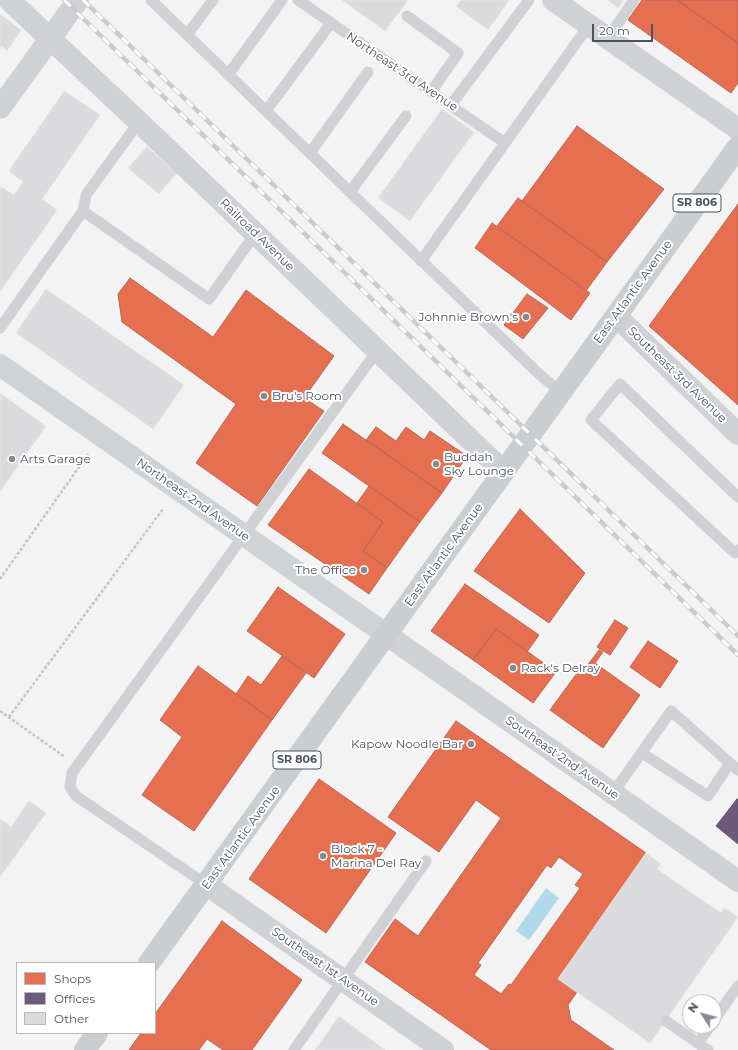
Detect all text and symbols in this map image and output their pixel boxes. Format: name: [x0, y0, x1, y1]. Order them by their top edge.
scale bar: [594, 16, 655, 42]
text: 20 m: [599, 23, 630, 38]
street label: Northeast 3rd Avenue: [344, 29, 460, 115]
road number: SR 806: [673, 194, 721, 212]
street label: Railroad Avenue: [217, 196, 297, 274]
street label: East Atlantic Avenue: [591, 238, 675, 346]
place label: Johnnie Brown's: [419, 310, 518, 324]
marker: Johnnie Brown's: [521, 312, 531, 322]
street label: Southeast 3rd Avenue: [625, 324, 729, 426]
place label: Bru's Room: [272, 389, 342, 403]
marker: Bru's Room: [259, 391, 269, 401]
place label: Buddah Sky Lounge: [444, 450, 514, 478]
place label: Arts Garage: [20, 452, 91, 466]
marker: Arts Garage: [7, 454, 17, 464]
street label: Northeast 2nd Avenue: [134, 455, 252, 545]
marker: Buddah Sky Lounge: [431, 459, 441, 469]
street label: East Atlantic Avenue: [402, 501, 486, 609]
place label: The Office: [295, 563, 356, 577]
marker: The Office: [359, 565, 369, 575]
place label: Rack's Delray: [521, 661, 600, 675]
marker: Rack's Delray: [508, 663, 518, 673]
street label: Southeast 2nd Avenue: [502, 713, 622, 803]
place label: Kapow Noodle Bar: [351, 737, 463, 751]
marker: Kapow Noodle Bar: [466, 739, 476, 749]
road number: SR 806: [273, 751, 321, 769]
street label: East Atlantic Avenue: [199, 784, 283, 892]
place label: Block 7 - Marina Del Ray: [331, 842, 421, 870]
marker: Block 7 - Marina Del Ray: [318, 851, 328, 861]
street label: Southeast 1st Avenue: [269, 925, 381, 1009]
legend: [16, 962, 156, 1034]
text: Shops: [54, 971, 91, 986]
text: Offices: [54, 991, 95, 1006]
north arrow: [682, 994, 722, 1034]
text: N: [685, 1000, 701, 1015]
text: Other: [54, 1011, 89, 1026]

